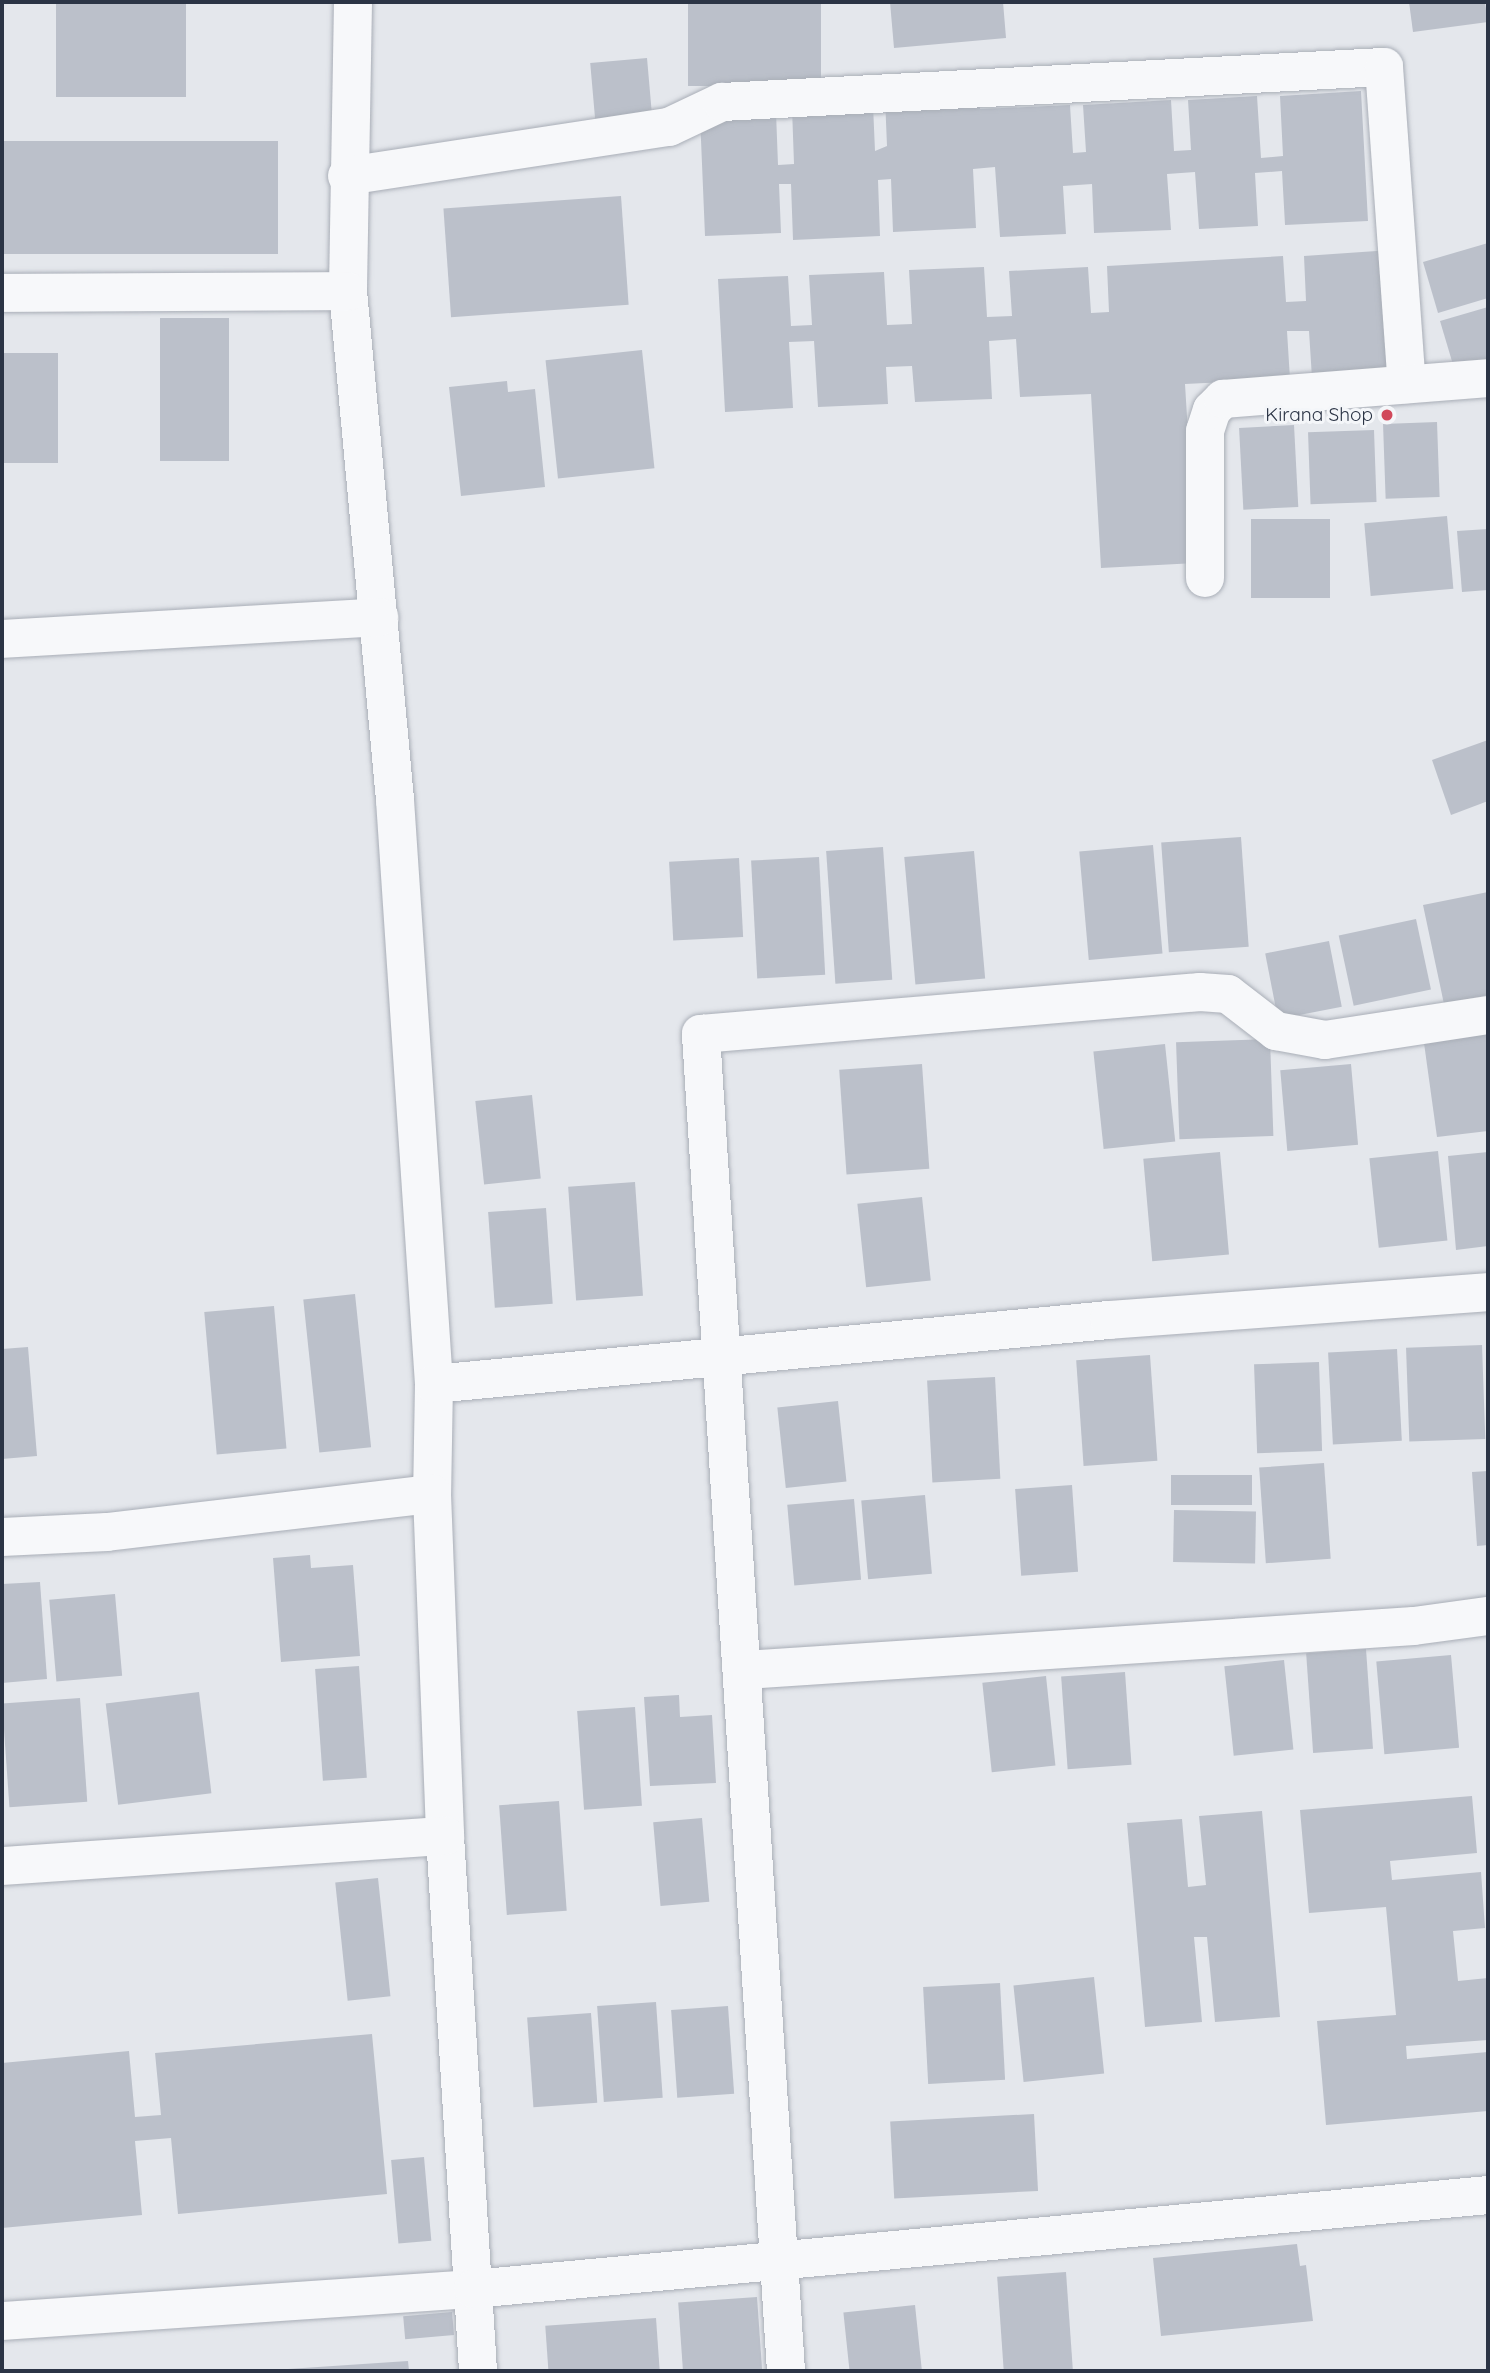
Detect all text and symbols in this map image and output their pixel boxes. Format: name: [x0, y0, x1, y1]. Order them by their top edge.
place label: Kirana Shop: [1265, 404, 1373, 426]
marker: Kirana Shop: [1379, 407, 1395, 423]

